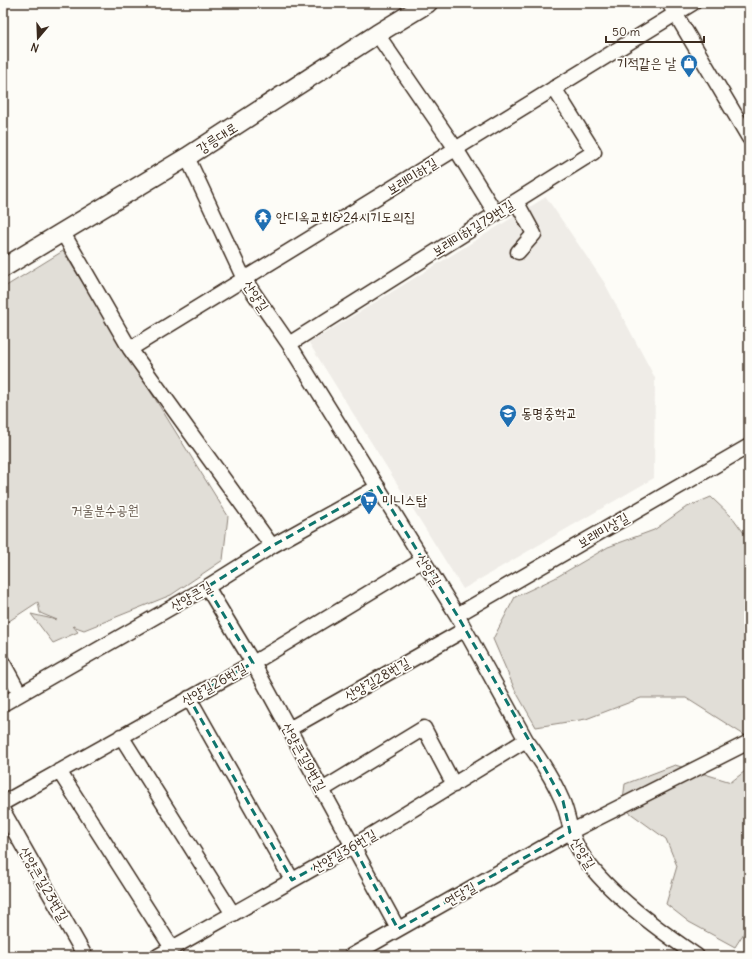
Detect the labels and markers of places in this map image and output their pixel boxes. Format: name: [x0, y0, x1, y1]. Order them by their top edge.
shop icon: 기적같은 날: [679, 53, 699, 78]
place label: 기적같은 날: [616, 54, 677, 72]
temple icon: 안디옥교회&24시기도의집: [253, 207, 273, 232]
place label: 안디옥교회&24시기도의집: [276, 208, 415, 226]
school or university icon: 동명중학교: [498, 403, 518, 428]
place label: 동명중학교: [521, 404, 577, 422]
supermarket icon: 미니스탑: [359, 490, 379, 515]
place label: 미니스탑: [382, 491, 428, 509]

